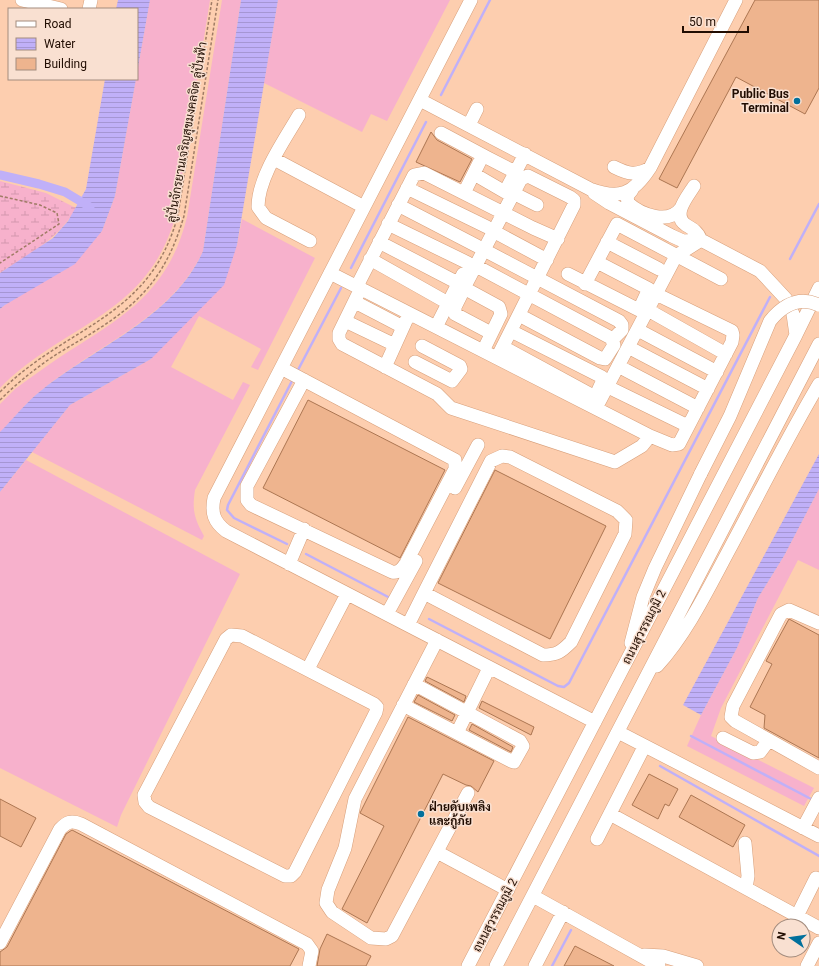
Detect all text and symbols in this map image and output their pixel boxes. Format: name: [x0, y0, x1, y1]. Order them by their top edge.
legend: [8, 8, 138, 80]
scale bar: [683, 8, 748, 34]
text: 50 m: [689, 15, 716, 29]
text: Road: [44, 17, 72, 31]
text: Water: [44, 37, 75, 51]
street label: ลู่ปั่นจักรยานเจริญสุขมงคลจิต ลู่ปั่นฟ้า: [161, 40, 212, 224]
text: Building: [44, 57, 87, 71]
place label: Public Bus Terminal: [732, 87, 789, 115]
marker: Public Bus Terminal: [792, 96, 802, 106]
street label: ถนนสุวรรณภูมิ 2: [619, 587, 671, 667]
place label: ฝ่ายดับเพลิง และกู้ภัย: [429, 800, 491, 829]
marker: ฝ่ายดับเพลิง และกู้ภัย: [416, 809, 426, 819]
street label: ถนนสุวรรณภูมิ 2: [470, 876, 522, 955]
north arrow: [771, 918, 811, 958]
text: N: [775, 930, 789, 941]

